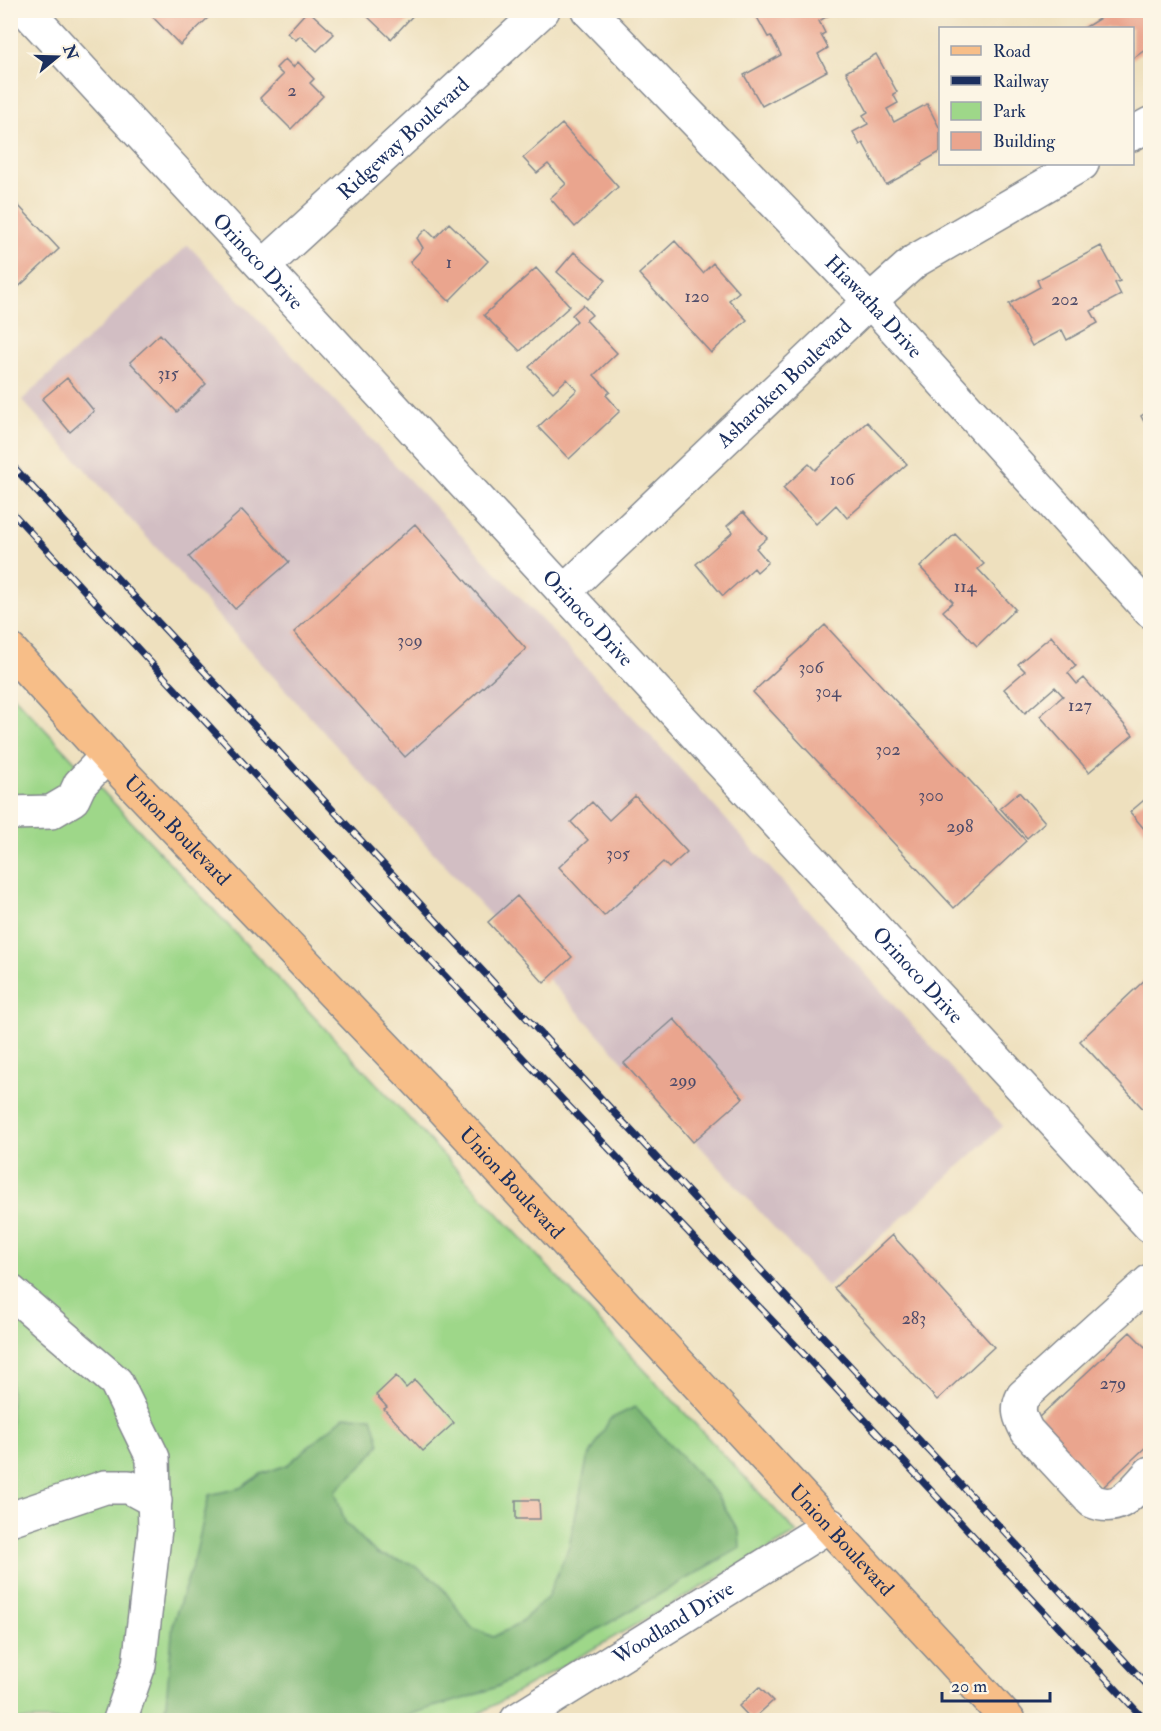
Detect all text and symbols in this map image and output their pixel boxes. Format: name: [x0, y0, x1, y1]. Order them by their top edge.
north arrow: [27, 27, 87, 87]
legend: [939, 27, 1134, 165]
text: Road: [993, 40, 1031, 63]
text: N: [58, 41, 82, 63]
text: Railway: [993, 70, 1050, 93]
street label: Ridgeway Boulevard: [332, 71, 476, 206]
house number: 2: [287, 79, 297, 102]
text: Park: [993, 100, 1026, 123]
text: Building: [993, 130, 1056, 153]
street label: Orinoco Drive: [206, 207, 309, 316]
street label: Hiawatha Drive: [819, 250, 928, 364]
house number: 1: [446, 251, 452, 274]
house number: 120: [685, 285, 709, 308]
house number: 202: [1051, 288, 1079, 311]
street label: Asharoken Boulevard: [710, 312, 858, 454]
house number: 315: [157, 362, 179, 385]
house number: 106: [830, 468, 855, 491]
street label: Orinoco Drive: [536, 564, 639, 673]
house number: 114: [954, 575, 978, 598]
house number: 309: [397, 629, 423, 652]
house number: 306: [798, 656, 825, 679]
house number: 304: [815, 680, 842, 703]
house number: 127: [1068, 694, 1092, 717]
house number: 302: [875, 738, 901, 761]
street label: Union Boulevard: [118, 769, 237, 892]
house number: 300: [918, 784, 944, 807]
house number: 298: [947, 815, 973, 838]
house number: 305: [606, 842, 630, 865]
street label: Orinoco Drive: [866, 921, 969, 1030]
house number: 299: [669, 1069, 697, 1092]
street label: Union Boulevard: [453, 1121, 570, 1245]
house number: 283: [902, 1307, 926, 1330]
house number: 279: [1100, 1372, 1126, 1395]
street label: Union Boulevard: [783, 1478, 900, 1602]
street label: Woodland Drive: [607, 1575, 739, 1672]
scale bar: [942, 1665, 1050, 1703]
text: 20 m: [951, 1675, 987, 1698]

